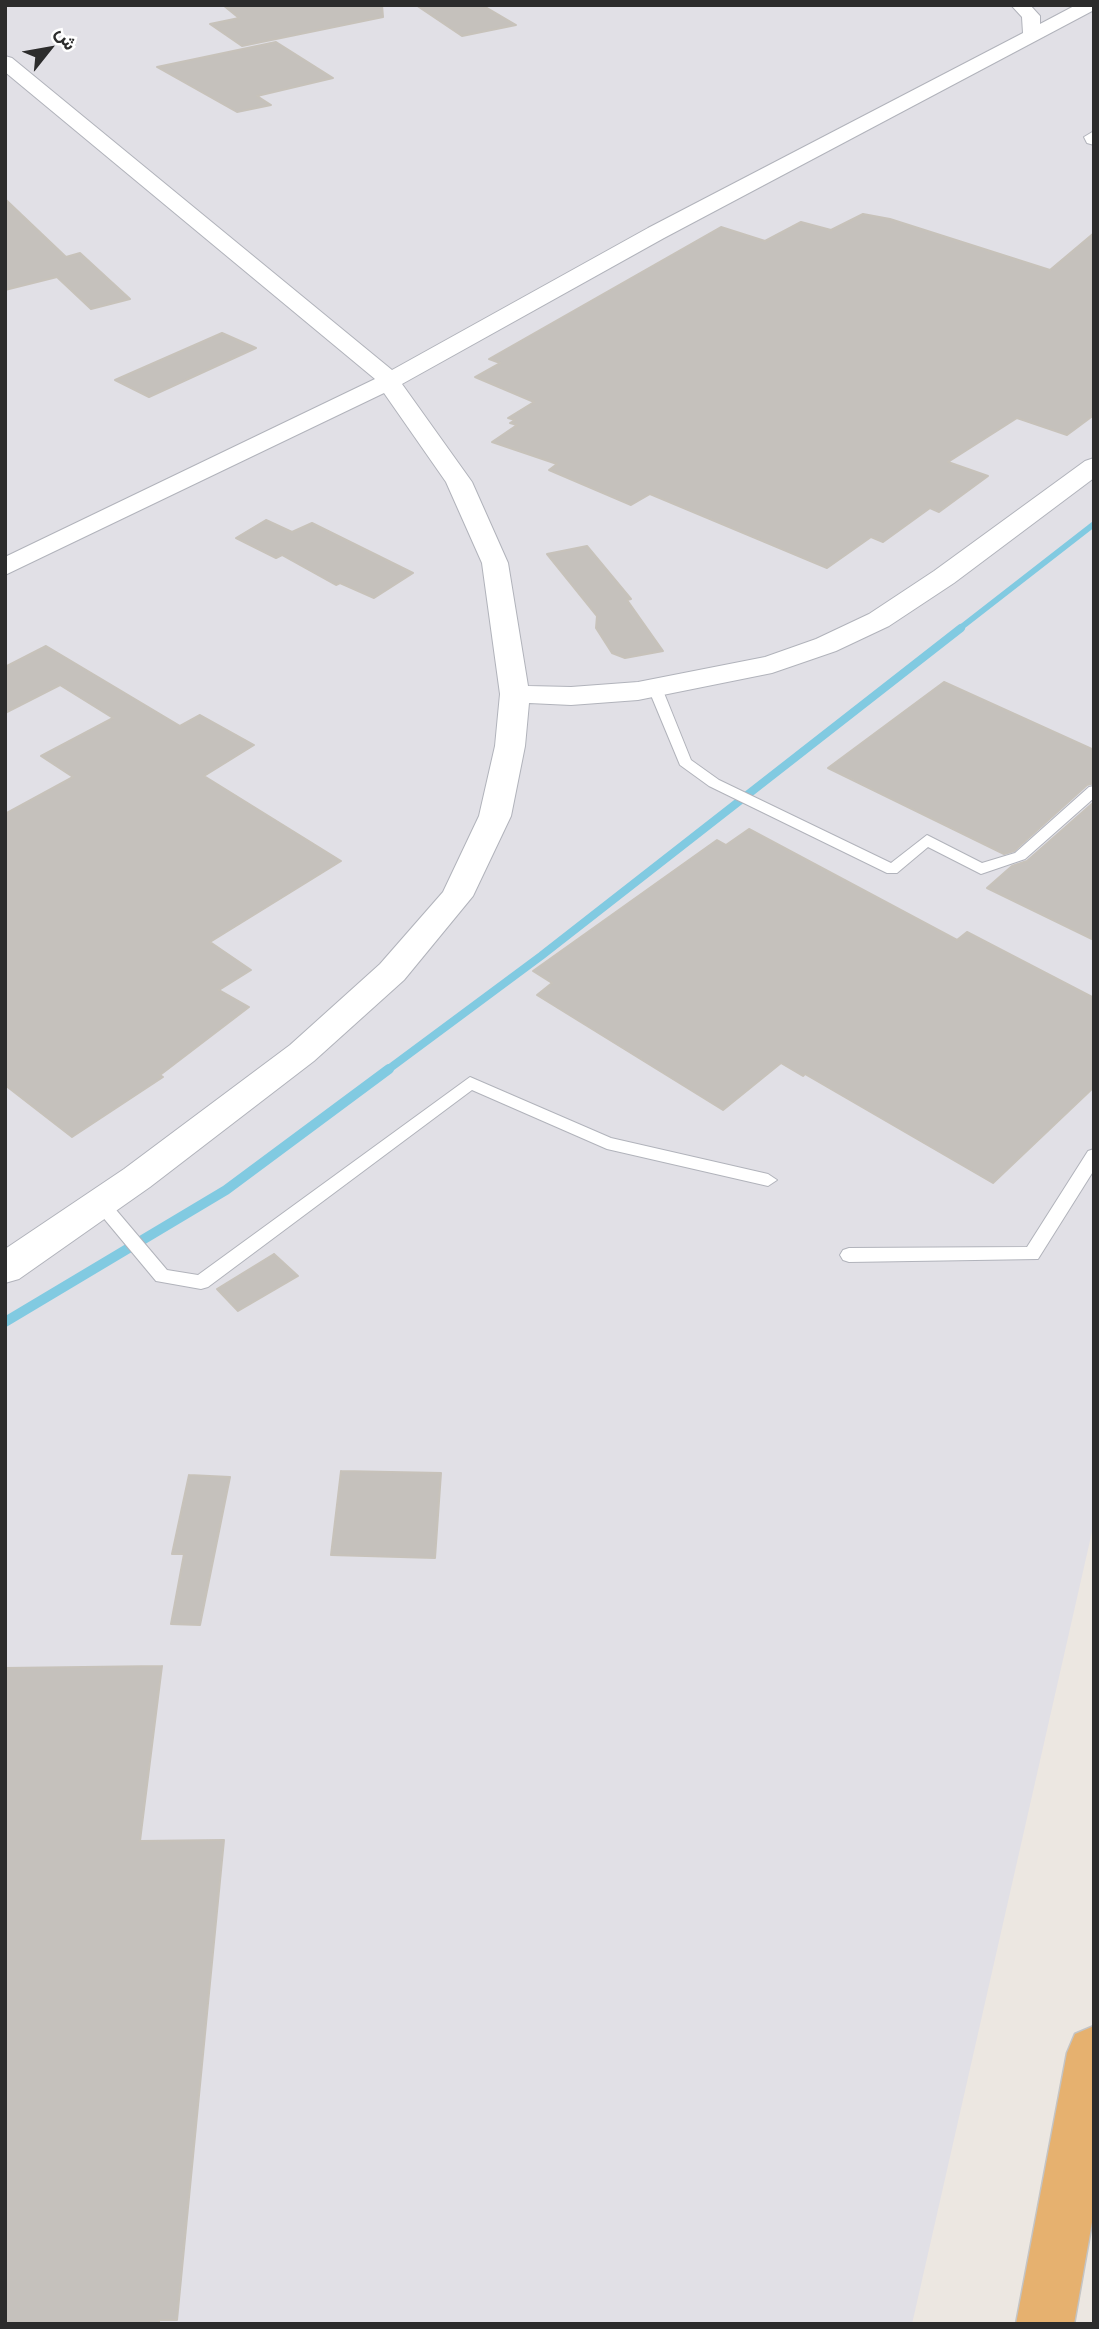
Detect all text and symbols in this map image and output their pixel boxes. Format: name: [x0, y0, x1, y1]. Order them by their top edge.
north arrow: [14, 14, 84, 84]
text: ش: [52, 23, 82, 54]

